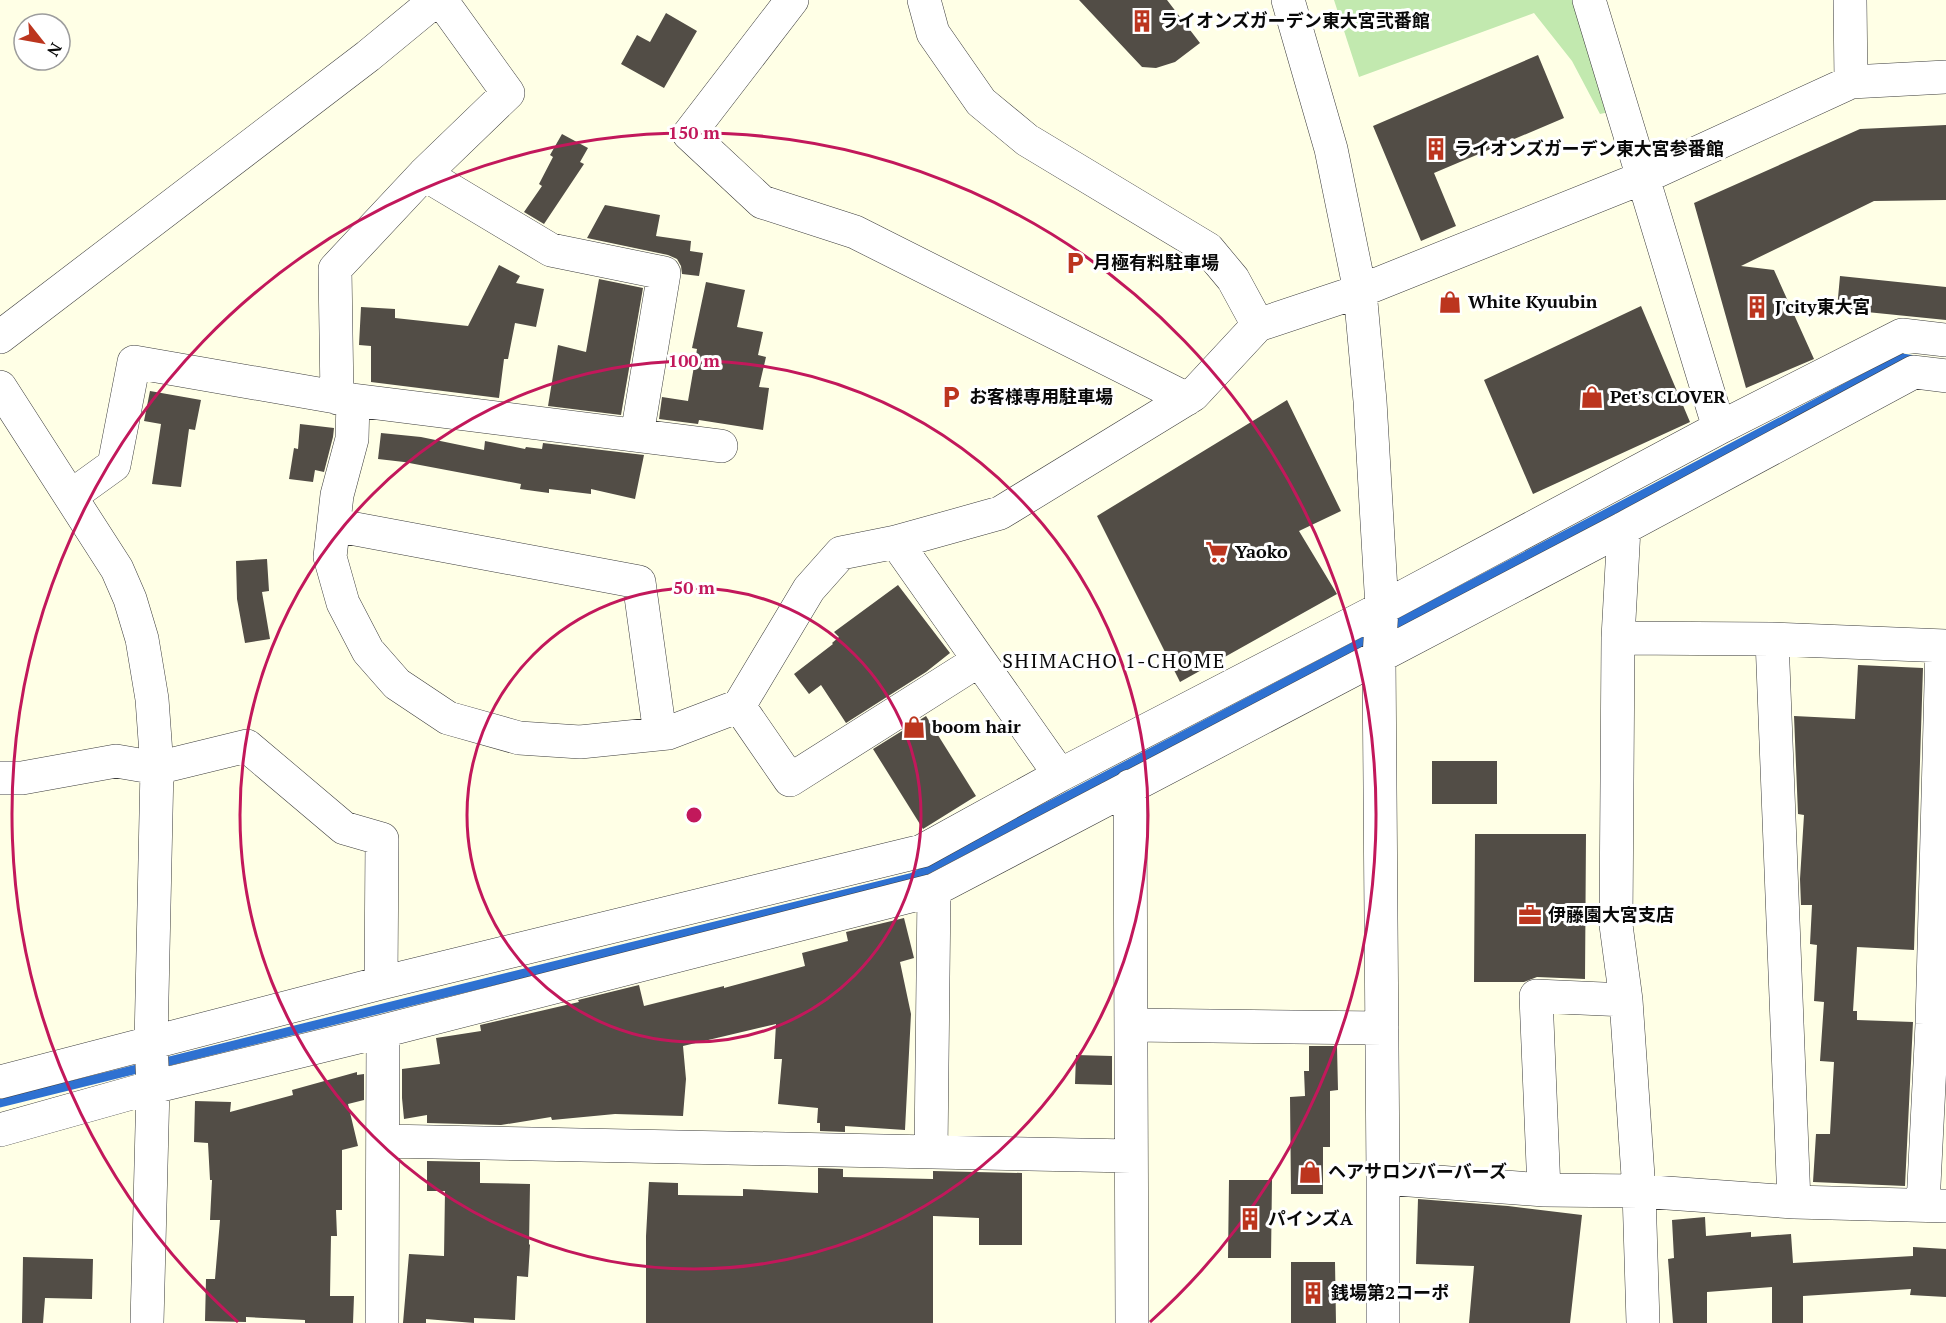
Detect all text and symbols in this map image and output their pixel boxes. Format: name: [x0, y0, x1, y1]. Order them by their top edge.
building icon: ライオンズガーデン東大宮弐番館: [1129, 8, 1155, 34]
place label: ライオンズガーデン東大宮弐番館: [1160, 8, 1430, 32]
north arrow: [12, 12, 72, 72]
text: N: [42, 39, 67, 61]
text: 150 m: [668, 120, 720, 144]
building icon: ライオンズガーデン東大宮参番館: [1423, 136, 1449, 162]
place label: ライオンズガーデン東大宮参番館: [1454, 136, 1724, 160]
parking icon: 月極有料駐車場: [1062, 250, 1088, 276]
place label: 月極有料駐車場: [1093, 250, 1219, 274]
shop icon: White Kyuubin: [1437, 289, 1463, 315]
place label: White Kyuubin: [1468, 289, 1598, 313]
building icon: J'city東大宮: [1744, 294, 1770, 320]
place label: J'city東大宮: [1775, 294, 1870, 318]
text: 100 m: [668, 348, 720, 372]
parking icon: お客様専用駐車場: [938, 384, 964, 410]
place label: お客様専用駐車場: [969, 384, 1113, 408]
shop icon: Pet's CLOVER: [1579, 384, 1605, 410]
place label: Pet's CLOVER: [1610, 384, 1726, 408]
supermarket icon: Yaoko: [1204, 539, 1230, 565]
place label: Yaoko: [1235, 539, 1288, 563]
text: 50 m: [673, 575, 715, 599]
district label: SHIMACHO 1-CHOME: [1002, 647, 1226, 674]
shop icon: boom hair: [901, 714, 927, 740]
place label: boom hair: [931, 714, 1021, 738]
centre of rings: [684, 805, 704, 825]
office icon: 伊藤園大宮支店: [1517, 902, 1543, 928]
place label: 伊藤園大宮支店: [1548, 902, 1674, 926]
shop icon: ヘアサロンバーバーズ: [1297, 1159, 1323, 1185]
place label: ヘアサロンバーバーズ: [1328, 1159, 1507, 1183]
building icon: パインズA: [1237, 1206, 1263, 1232]
place label: パインズA: [1268, 1206, 1354, 1230]
building icon: 銭場第2コーポ: [1300, 1280, 1326, 1306]
place label: 銭場第2コーポ: [1330, 1280, 1449, 1304]

